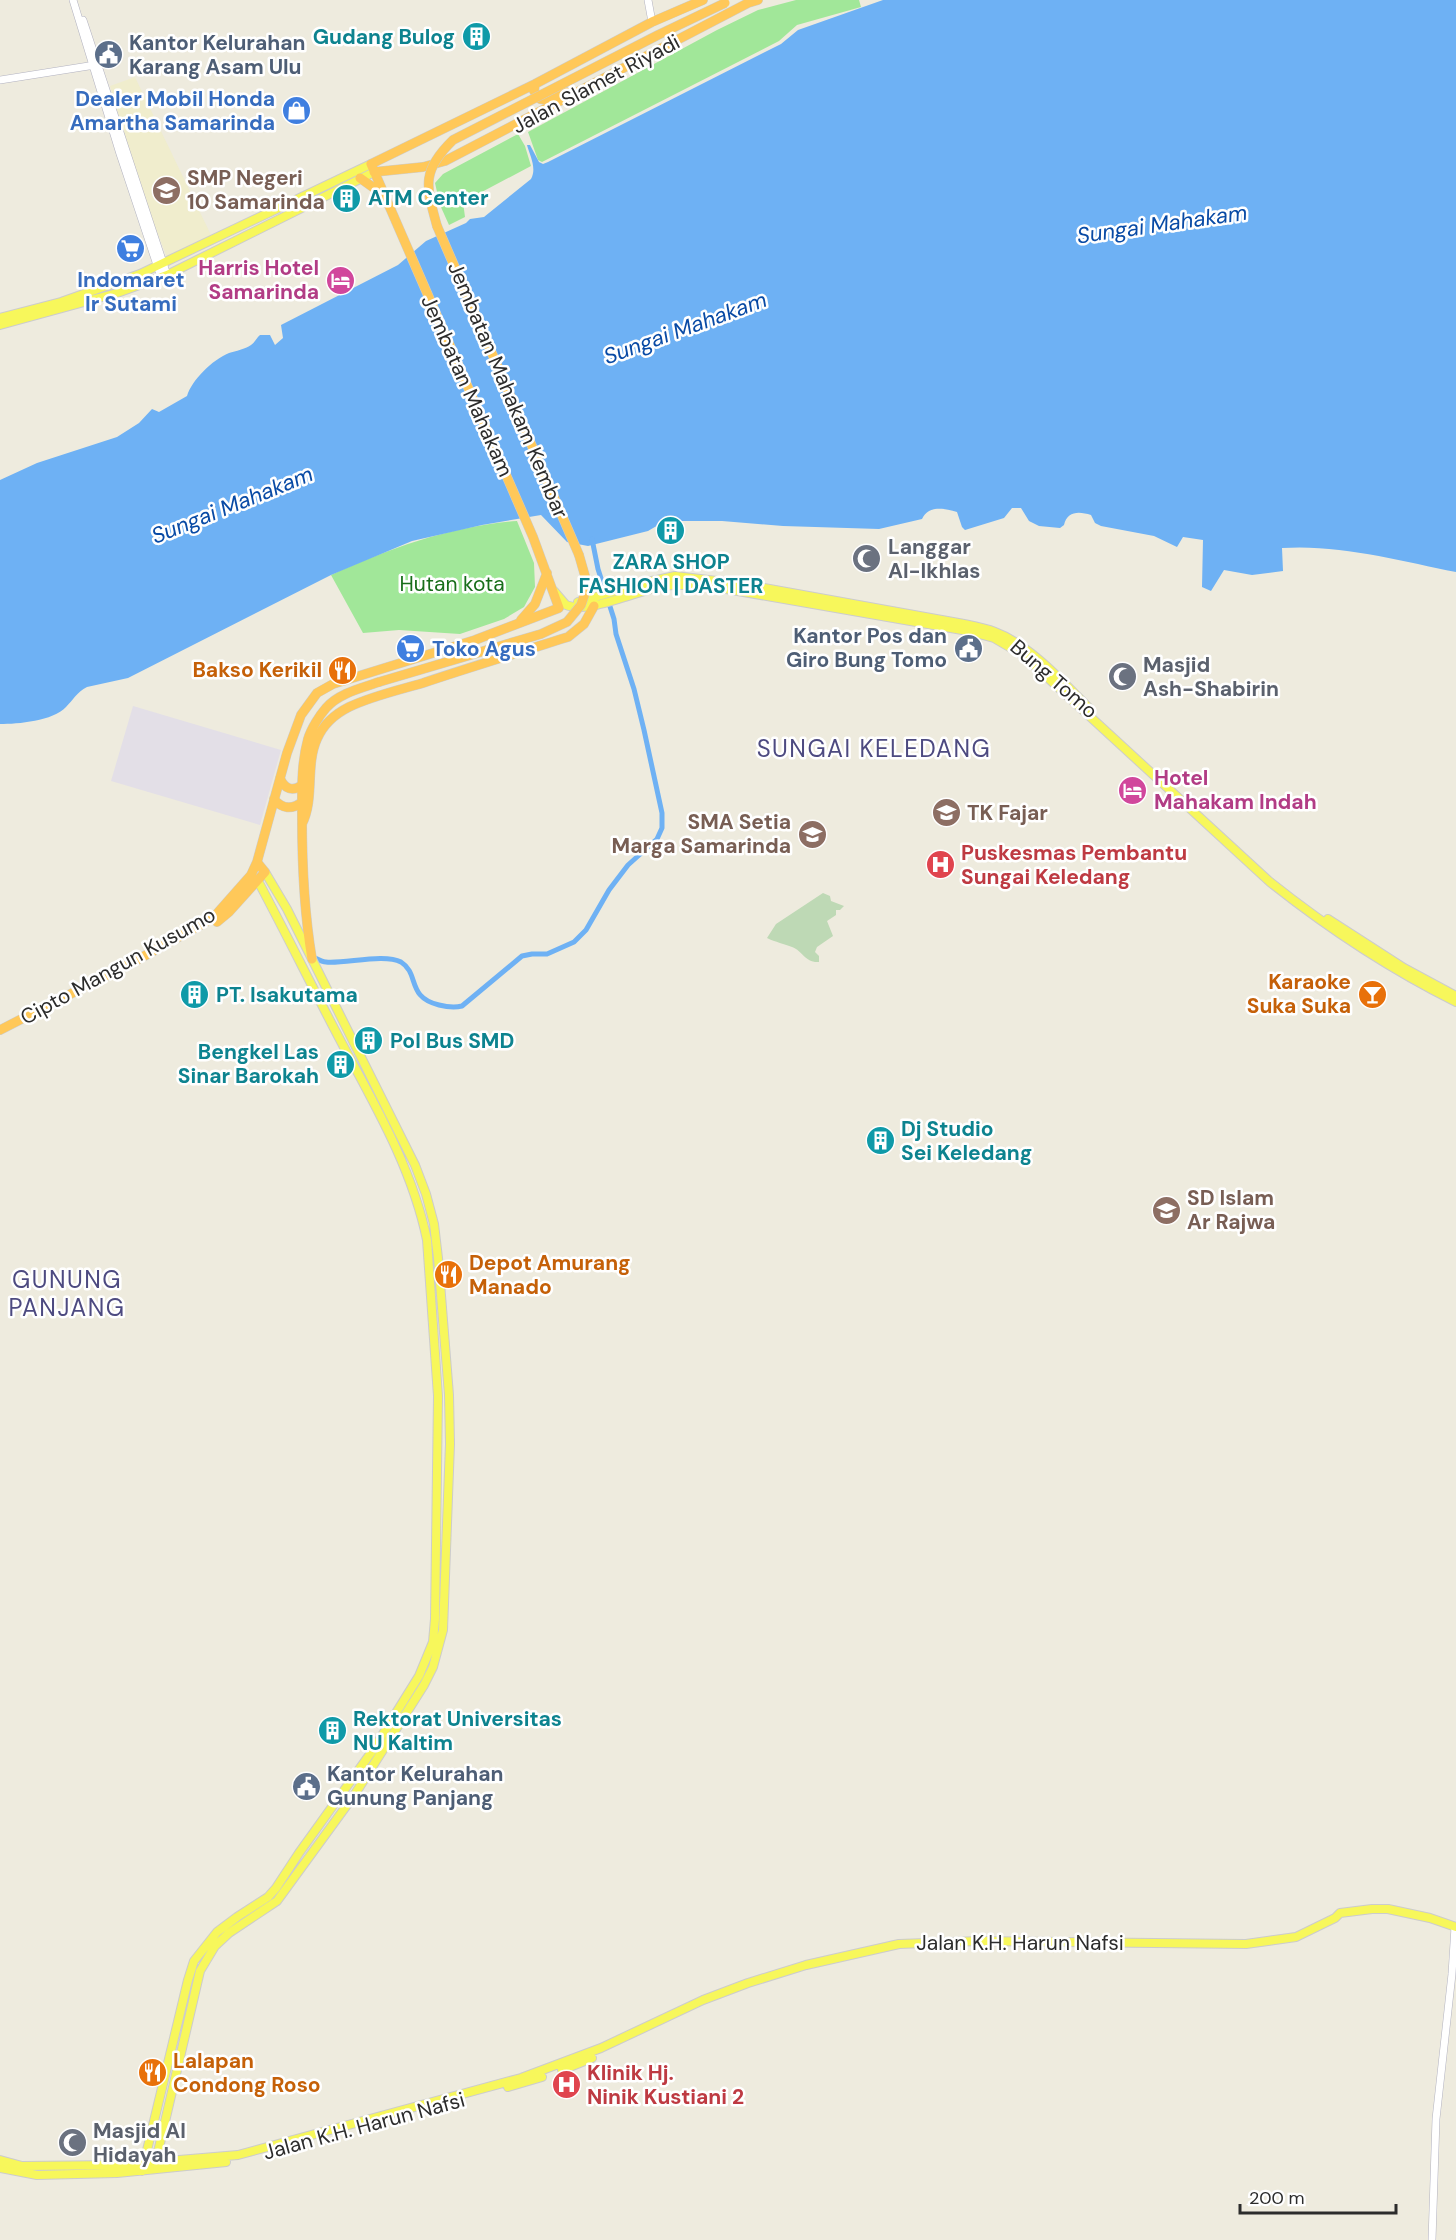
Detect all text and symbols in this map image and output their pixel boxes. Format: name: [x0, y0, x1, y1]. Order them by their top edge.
building icon: Gudang Bulog: [460, 21, 492, 53]
place label: Gudang Bulog: [313, 23, 455, 51]
street label: Jalan Slamet Riyadi: [507, 28, 685, 140]
place label: Kantor Kelurahan Karang Asam Ulu: [129, 29, 306, 81]
public building icon: Kantor Kelurahan Karang Asam Ulu: [92, 39, 124, 71]
place label: Dealer Mobil Honda Amartha Samarinda: [70, 85, 275, 137]
shop icon: Dealer Mobil Honda Amartha Samarinda: [280, 95, 312, 127]
place label: SMP Negeri 10 Samarinda: [187, 164, 325, 216]
school or university icon: SMP Negeri 10 Samarinda: [150, 174, 182, 206]
building icon: ATM Center: [331, 182, 363, 214]
place label: ATM Center: [368, 184, 489, 212]
water label: Sungai Mahakam: [1075, 198, 1249, 250]
supermarket icon: Indomaret Ir Sutami: [115, 233, 147, 265]
place label: Harris Hotel Samarinda: [198, 254, 319, 306]
street label: Jembatan Mahakam Kembar: [441, 257, 575, 523]
hotel icon: Harris Hotel Samarinda: [324, 264, 356, 296]
place label: Indomaret Ir Sutami: [77, 266, 185, 318]
water label: Sungai Mahakam: [599, 285, 771, 371]
street label: Jembatan Mahakam: [414, 291, 520, 481]
water label: Sungai Mahakam: [147, 459, 317, 551]
building icon: ZARA SHOP FASHION | DASTER: [655, 515, 687, 547]
place label: Langgar Al-Ikhlas: [888, 533, 981, 585]
mosque icon: Langgar Al-Ikhlas: [851, 543, 883, 575]
place label: ZARA SHOP FASHION | DASTER: [578, 548, 764, 600]
park label: Hutan kota: [399, 570, 505, 598]
place label: Kantor Pos dan Giro Bung Tomo: [786, 622, 947, 674]
public building icon: Kantor Pos dan Giro Bung Tomo: [952, 632, 984, 664]
supermarket icon: Toko Agus: [395, 633, 427, 665]
street label: Bung Tomo: [1004, 633, 1104, 725]
place label: Toko Agus: [432, 635, 536, 663]
place label: Masjid Ash-Shabirin: [1143, 651, 1279, 703]
restaurant icon: Bakso Kerikil: [327, 654, 359, 686]
place label: Bakso Kerikil: [192, 656, 322, 684]
mosque icon: Masjid Ash-Shabirin: [1106, 661, 1138, 693]
district label: SUNGAI KELEDANG: [757, 733, 991, 764]
place label: Hotel Mahakam Indah: [1154, 764, 1317, 816]
hotel icon: Hotel Mahakam Indah: [1117, 774, 1149, 806]
school or university icon: TK Fajar: [930, 797, 962, 829]
place label: TK Fajar: [967, 799, 1048, 827]
place label: SMA Setia Marga Samarinda: [612, 808, 791, 860]
school or university icon: SMA Setia Marga Samarinda: [796, 818, 828, 850]
place label: Puskesmas Pembantu Sungai Keledang: [961, 839, 1187, 891]
hospital icon: Puskesmas Pembantu Sungai Keledang: [924, 849, 956, 881]
street label: Cipto Mangun Kusumo: [15, 901, 221, 1031]
place label: Karaoke Suka Suka: [1247, 968, 1351, 1020]
bar icon: Karaoke Suka Suka: [1356, 978, 1388, 1010]
building icon: PT. Isakutama: [179, 979, 211, 1011]
place label: PT. Isakutama: [216, 981, 358, 1009]
building icon: Pol Bus SMD: [353, 1025, 385, 1057]
place label: Pol Bus SMD: [390, 1027, 514, 1055]
place label: Bengkel Las Sinar Barokah: [178, 1038, 319, 1090]
building icon: Bengkel Las Sinar Barokah: [324, 1048, 356, 1080]
place label: Dj Studio Sei Keledang: [901, 1115, 1032, 1167]
building icon: Dj Studio Sei Keledang: [864, 1125, 896, 1157]
place label: SD Islam Ar Rajwa: [1187, 1184, 1275, 1236]
school or university icon: SD Islam Ar Rajwa: [1150, 1194, 1182, 1226]
place label: Depot Amurang Manado: [469, 1249, 631, 1301]
restaurant icon: Depot Amurang Manado: [432, 1259, 464, 1291]
district label: GUNUNG PANJANG: [9, 1264, 125, 1323]
place label: Rektorat Universitas NU Kaltim: [353, 1705, 562, 1757]
building icon: Rektorat Universitas NU Kaltim: [316, 1715, 348, 1747]
place label: Kantor Kelurahan Gunung Panjang: [327, 1760, 504, 1812]
public building icon: Kantor Kelurahan Gunung Panjang: [290, 1770, 322, 1802]
street label: Jalan K.H. Harun Nafsi: [916, 1929, 1124, 1957]
place label: Lalapan Condong Roso: [173, 2047, 321, 2099]
restaurant icon: Lalapan Condong Roso: [136, 2057, 168, 2089]
place label: Klinik Hj. Ninik Kustiani 2: [587, 2059, 744, 2111]
hospital icon: Klinik Hj. Ninik Kustiani 2: [550, 2069, 582, 2101]
street label: Jalan K.H. Harun Nafsi: [260, 2086, 468, 2166]
place label: Masjid Al Hidayah: [93, 2117, 186, 2169]
mosque icon: Masjid Al Hidayah: [56, 2127, 88, 2159]
scale bar: [1240, 2177, 1396, 2215]
text: 200 m: [1249, 2186, 1305, 2210]

